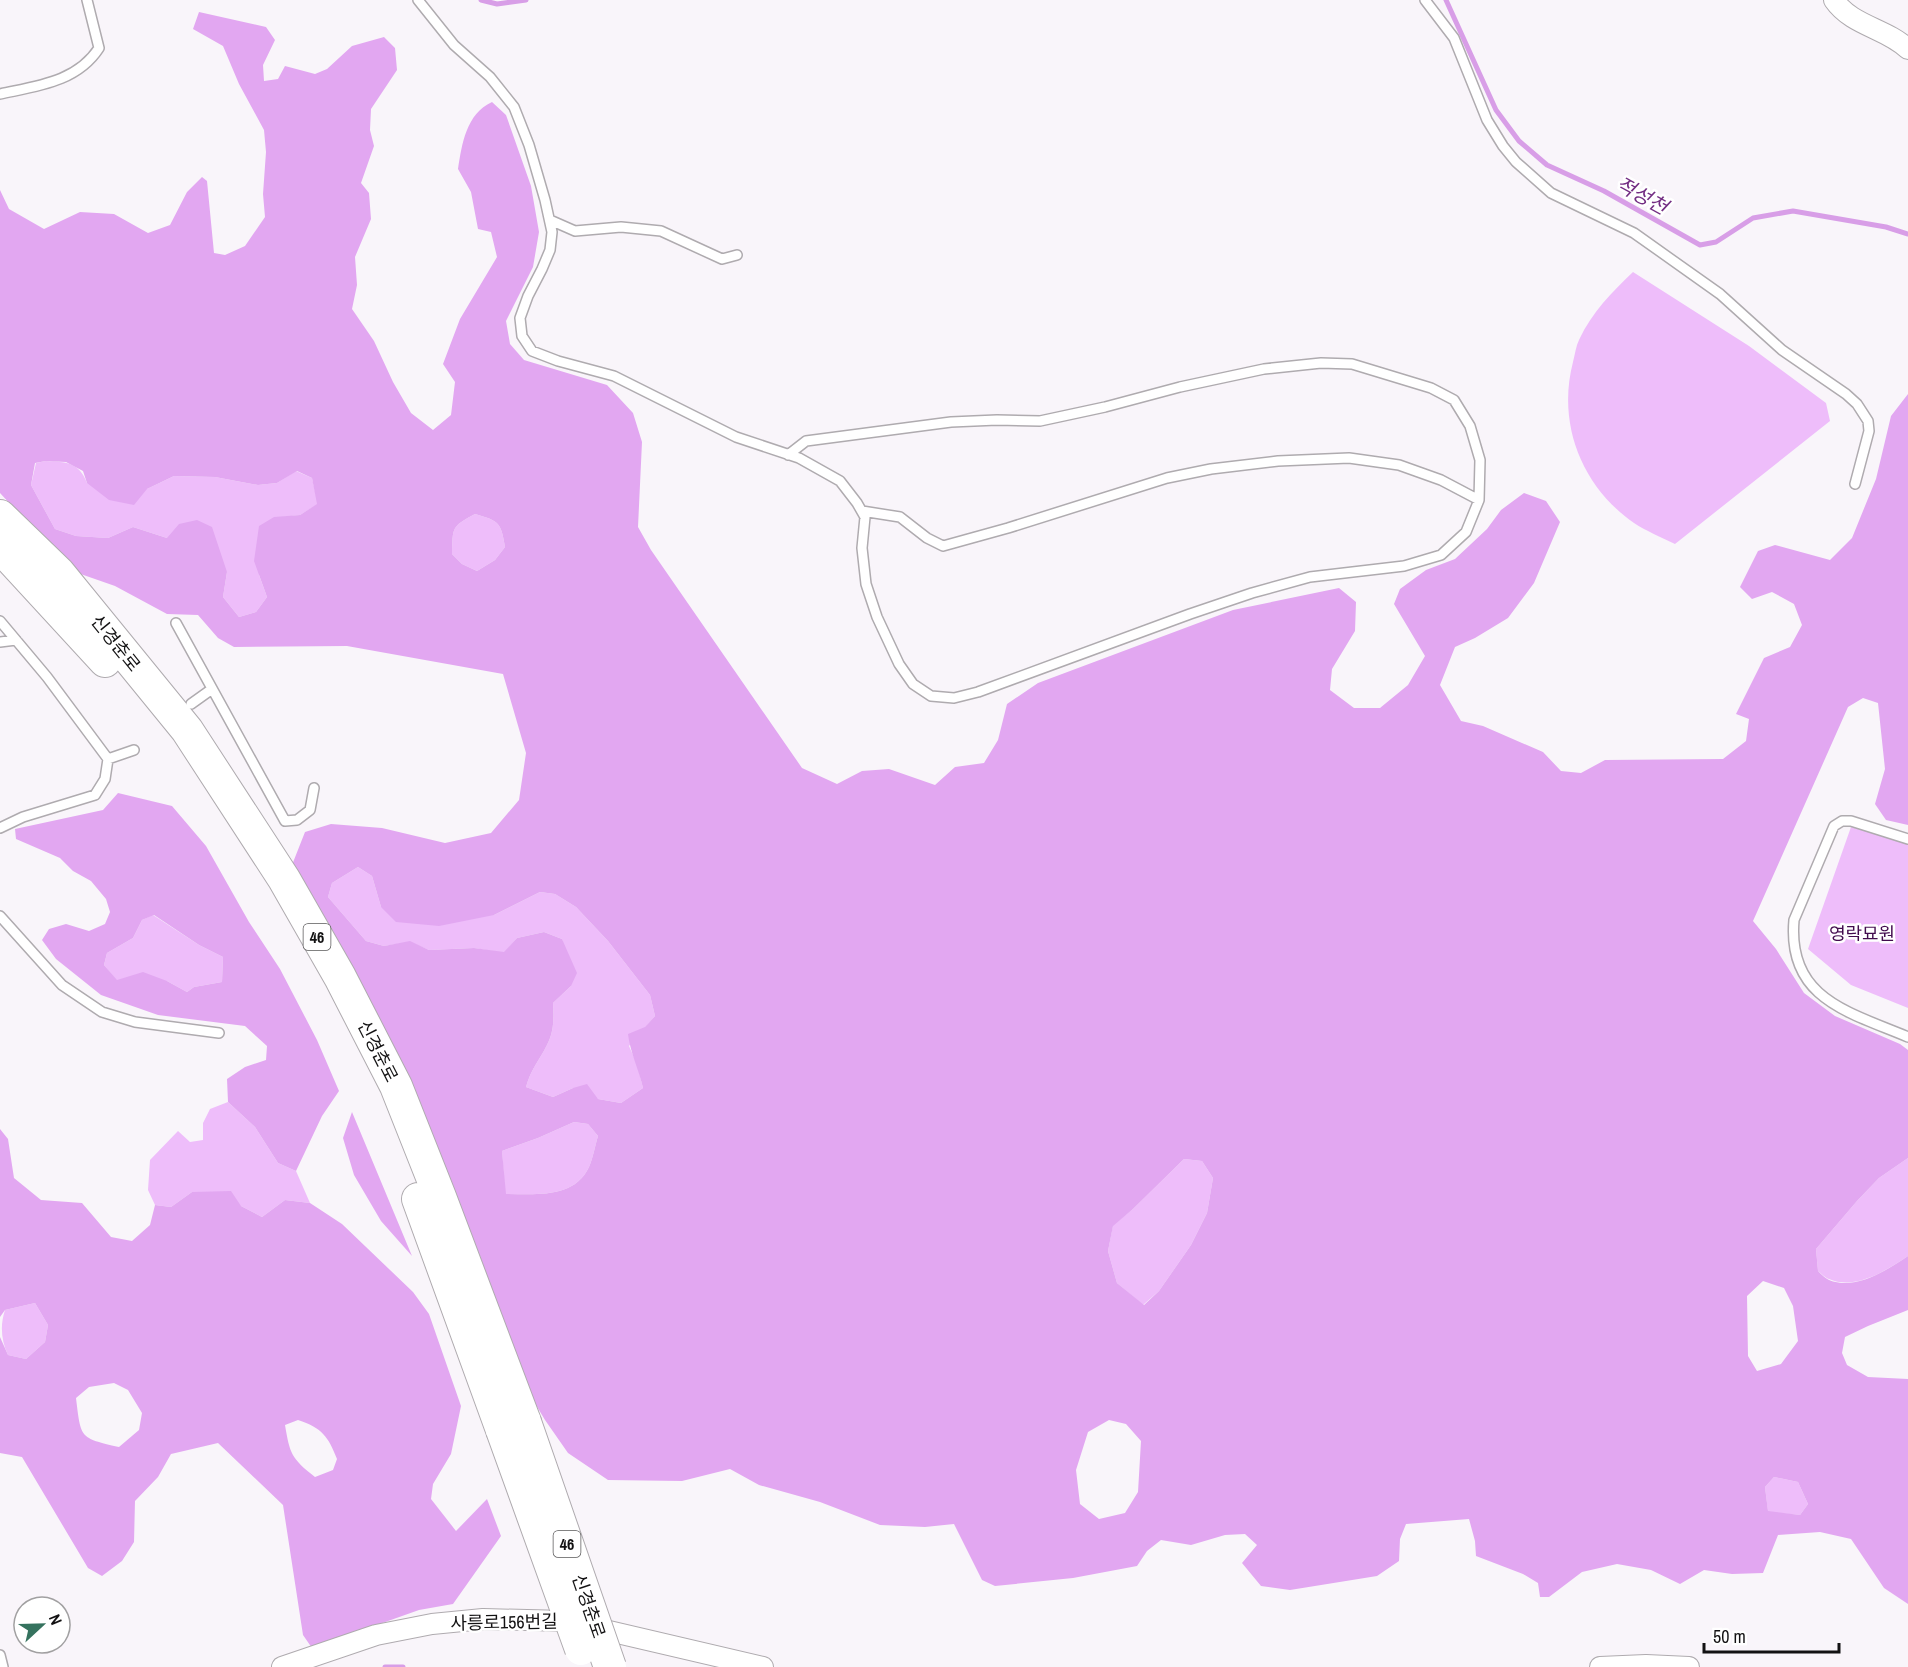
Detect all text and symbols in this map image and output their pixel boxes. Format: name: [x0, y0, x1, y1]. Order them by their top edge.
water label: 적성천: [1611, 170, 1675, 221]
street label: 신경춘로: [85, 609, 147, 677]
park label: 영락묘원: [1829, 921, 1895, 946]
road number: 46: [304, 924, 330, 950]
street label: 신경춘로: [352, 1016, 404, 1086]
road number: 46: [554, 1531, 580, 1557]
street label: 신경춘로: [566, 1571, 612, 1641]
north arrow: [12, 1595, 72, 1655]
street label: 사릉로156번길: [450, 1609, 558, 1635]
text: N: [44, 1611, 68, 1628]
scale bar: [1704, 1616, 1839, 1654]
text: 50 m: [1713, 1624, 1746, 1649]

